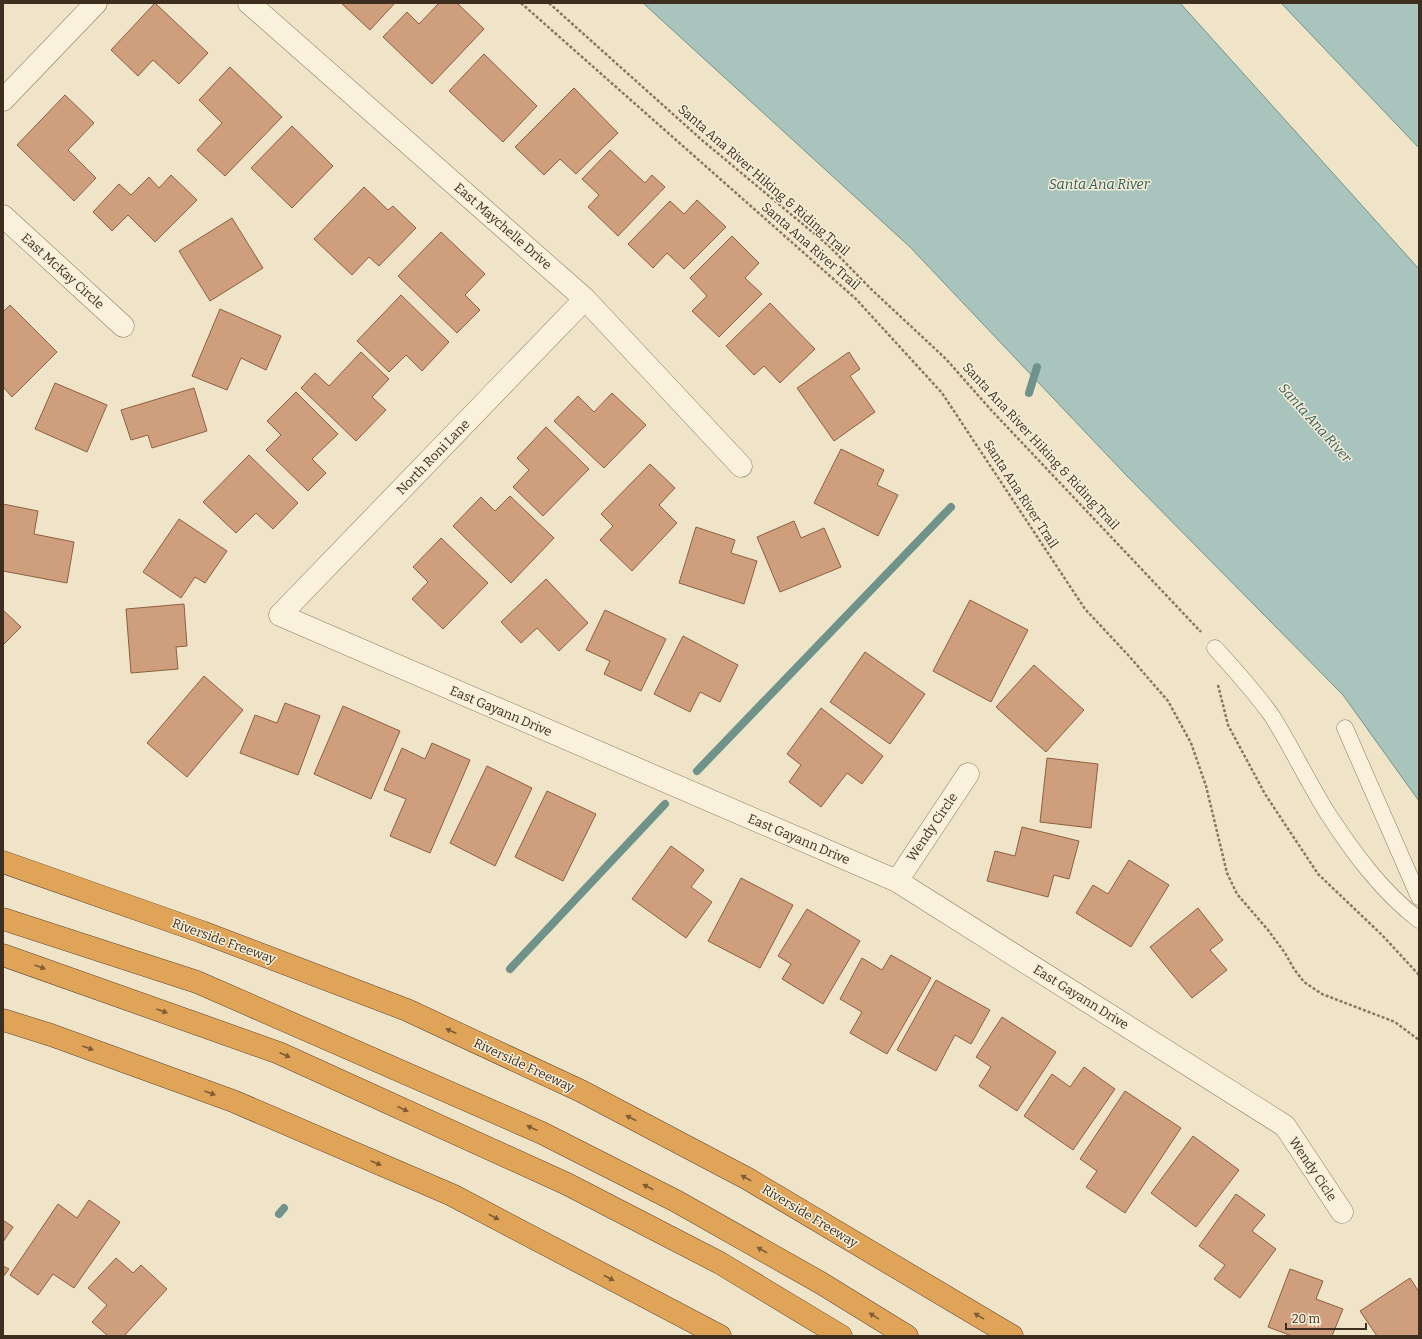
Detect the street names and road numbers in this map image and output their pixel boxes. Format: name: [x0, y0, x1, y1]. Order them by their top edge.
street label: Santa Ana River Hiking & Riding Trail: [675, 101, 853, 259]
street label: East Maychelle Drive: [451, 180, 555, 272]
street label: Santa Ana River Trail: [759, 199, 863, 293]
street label: East McKay Circle: [19, 230, 107, 312]
street label: Santa Ana River Hiking & Riding Trail: [960, 360, 1122, 533]
street label: North Roni Lane: [393, 416, 473, 498]
street label: Santa Ana River Trail: [981, 437, 1062, 551]
street label: East Gayann Drive: [448, 683, 554, 739]
street label: Wendy Circle: [904, 790, 960, 864]
street label: East Gayann Drive: [746, 811, 852, 867]
street label: Riverside Freeway: [170, 915, 278, 967]
street label: East Gayann Drive: [1031, 962, 1131, 1032]
street label: Riverside Freeway: [471, 1035, 577, 1095]
street label: Wendy Cicle: [1286, 1134, 1340, 1204]
street label: Riverside Freeway: [759, 1181, 861, 1251]

